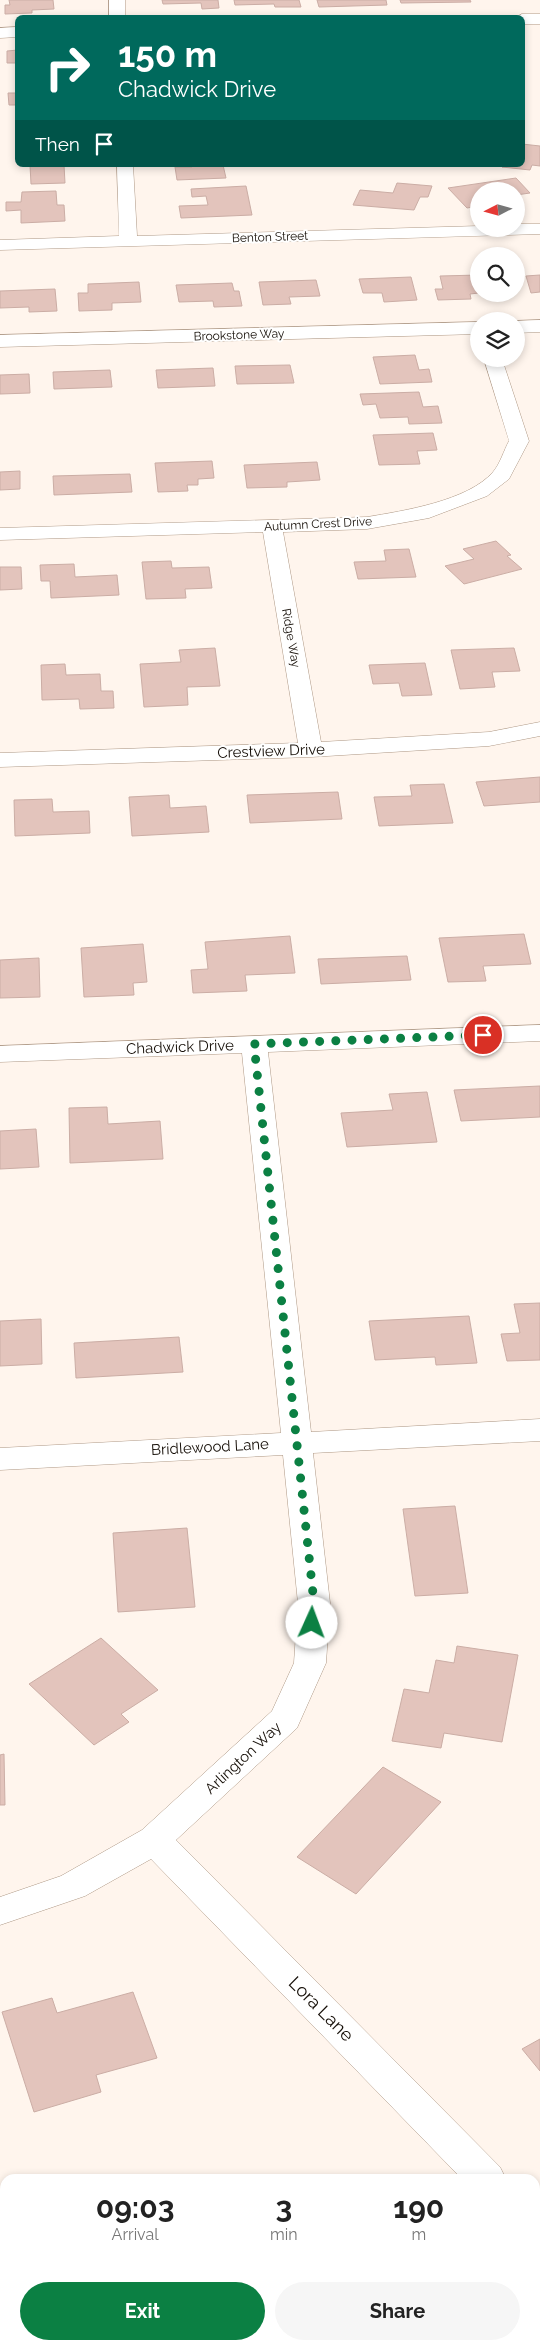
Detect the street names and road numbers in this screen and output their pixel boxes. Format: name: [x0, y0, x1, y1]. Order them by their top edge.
street label: Benton Street: [232, 229, 308, 245]
street label: Brookstone Way: [193, 326, 285, 344]
street label: Autumn Crest Drive: [264, 514, 372, 534]
street label: Ridge Way: [279, 607, 303, 669]
street label: Crestview Drive: [217, 740, 325, 762]
street label: Chadwick Drive: [126, 1036, 234, 1058]
street label: Bridlewood Lane: [151, 1435, 270, 1459]
street label: Arlington Way: [201, 1718, 285, 1798]
street label: Lora Lane: [285, 1972, 358, 2046]

